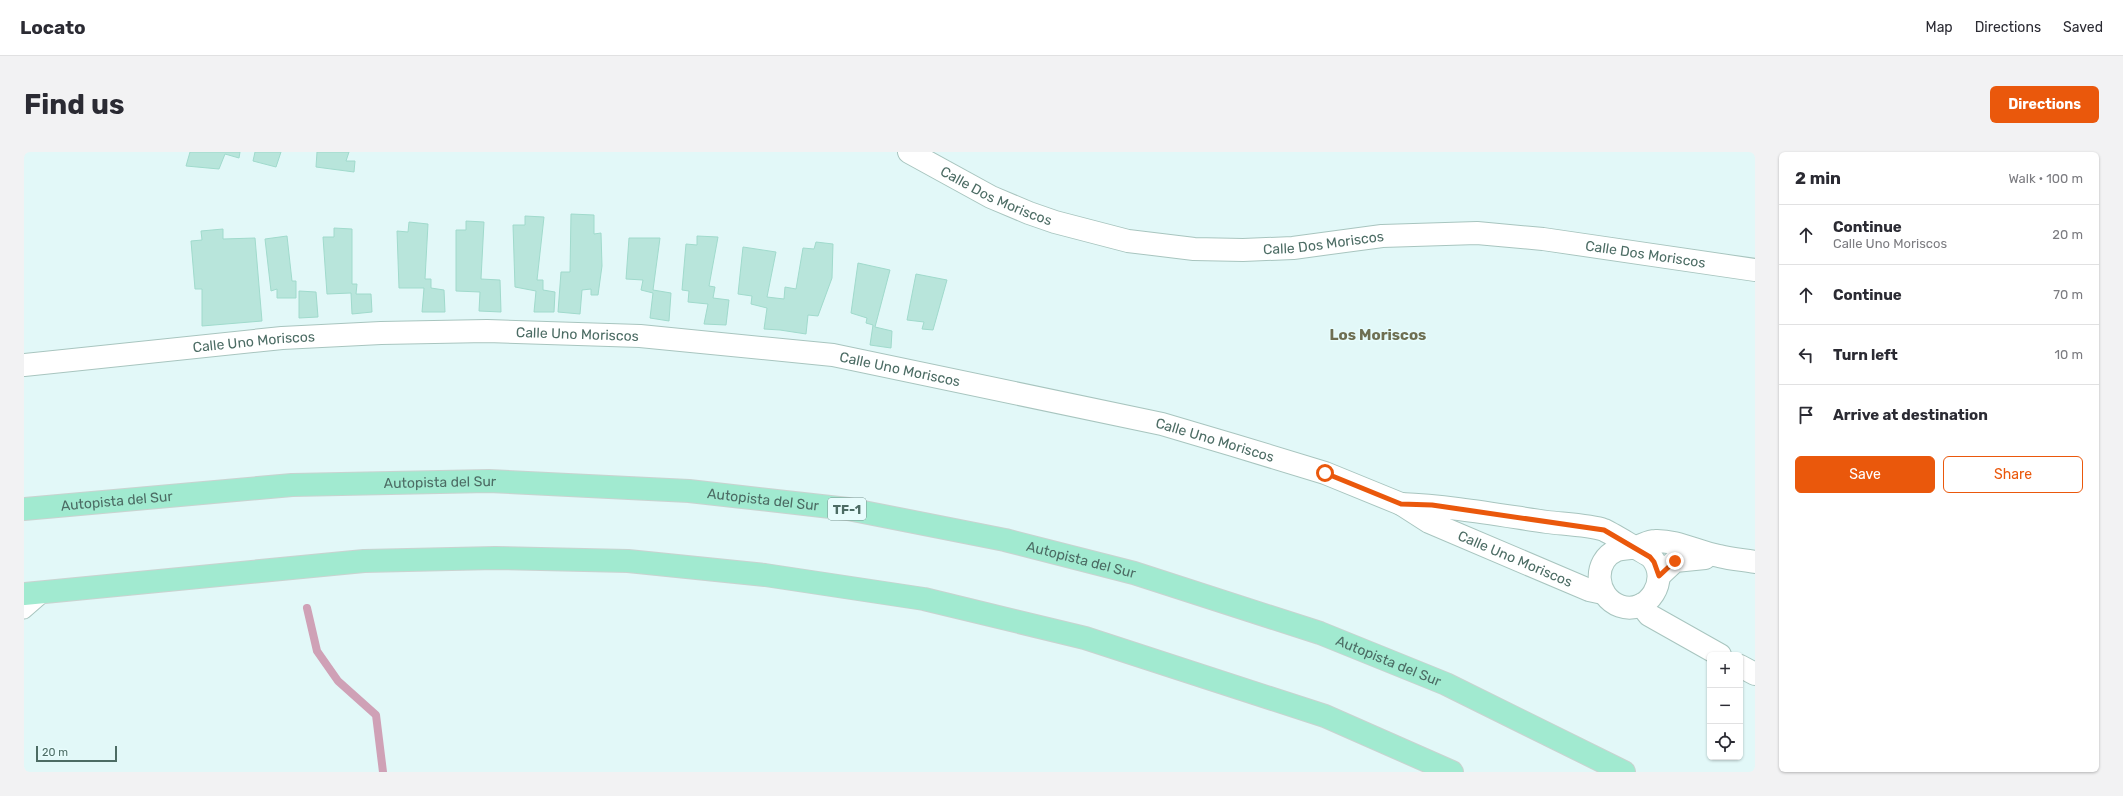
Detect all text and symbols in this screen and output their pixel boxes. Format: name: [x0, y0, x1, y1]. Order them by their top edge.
text: Locato: [20, 16, 86, 39]
text: Map: [1926, 19, 1953, 36]
text: Directions: [1975, 19, 2041, 36]
text: Saved: [2063, 19, 2103, 36]
button: Directions: [1990, 86, 2099, 123]
text: Find us: [24, 88, 124, 121]
street label: Calle Dos Moriscos: [937, 163, 1054, 229]
text: 2 min: [1795, 168, 1841, 188]
text: Walk · 100 m: [2008, 171, 2083, 186]
text: Continue: [1833, 218, 1902, 236]
icon: ahead: [1795, 224, 1817, 246]
text: 20 m: [2052, 227, 2083, 242]
street label: Calle Dos Moriscos: [1263, 228, 1385, 258]
text: Calle Uno Moriscos: [1833, 236, 1947, 251]
street label: Calle Dos Moriscos: [1584, 237, 1707, 272]
icon: ahead: [1795, 284, 1817, 306]
text: Continue: [1833, 286, 1902, 304]
text: 70 m: [2053, 287, 2083, 302]
street label: Calle Uno Moriscos: [516, 324, 639, 345]
district label: Los Moriscos: [1330, 326, 1426, 344]
street label: Calle Uno Moriscos: [192, 328, 315, 356]
icon: left: [1795, 344, 1817, 366]
text: Turn left: [1833, 346, 1898, 364]
text: 10 m: [2054, 347, 2083, 362]
street label: Calle Uno Moriscos: [838, 349, 962, 390]
icon: arrive: [1795, 404, 1817, 426]
text: Arrive at destination: [1833, 406, 1988, 424]
street label: Calle Uno Moriscos: [1154, 415, 1276, 466]
button: Save: [1795, 456, 1935, 493]
button: Share: [1943, 456, 2083, 493]
route start: [1316, 464, 1334, 482]
street label: Autopista del Sur: [384, 473, 497, 492]
street label: Autopista del Sur: [706, 485, 821, 515]
street label: Autopista del Sur: [60, 488, 174, 515]
road number: TF-1: [828, 498, 866, 520]
street label: Calle Uno Moriscos: [1455, 527, 1575, 591]
street label: Autopista del Sur: [1024, 538, 1138, 582]
route end: [1666, 552, 1684, 570]
street label: Autopista del Sur: [1333, 632, 1444, 690]
map controls: [1707, 652, 1743, 760]
button: +: [1707, 652, 1743, 688]
button: −: [1707, 688, 1743, 724]
button: locate: [1707, 724, 1743, 760]
scale bar: [36, 744, 117, 763]
text: 20 m: [42, 746, 68, 759]

